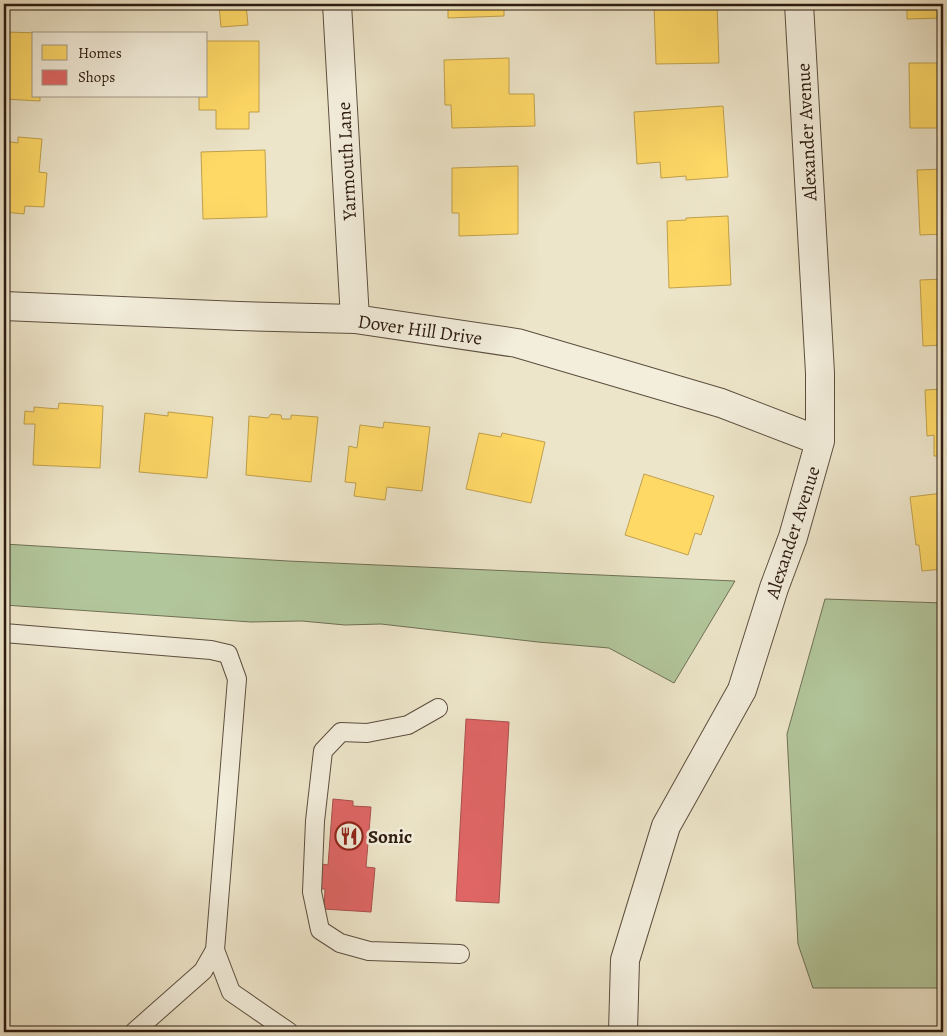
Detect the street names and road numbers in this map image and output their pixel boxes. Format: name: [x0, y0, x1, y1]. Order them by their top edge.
street label: Alexander Avenue: [790, 62, 824, 202]
street label: Yarmouth Lane: [331, 101, 363, 222]
street label: Dover Hill Drive: [356, 308, 484, 352]
street label: Alexander Avenue: [759, 463, 827, 603]

